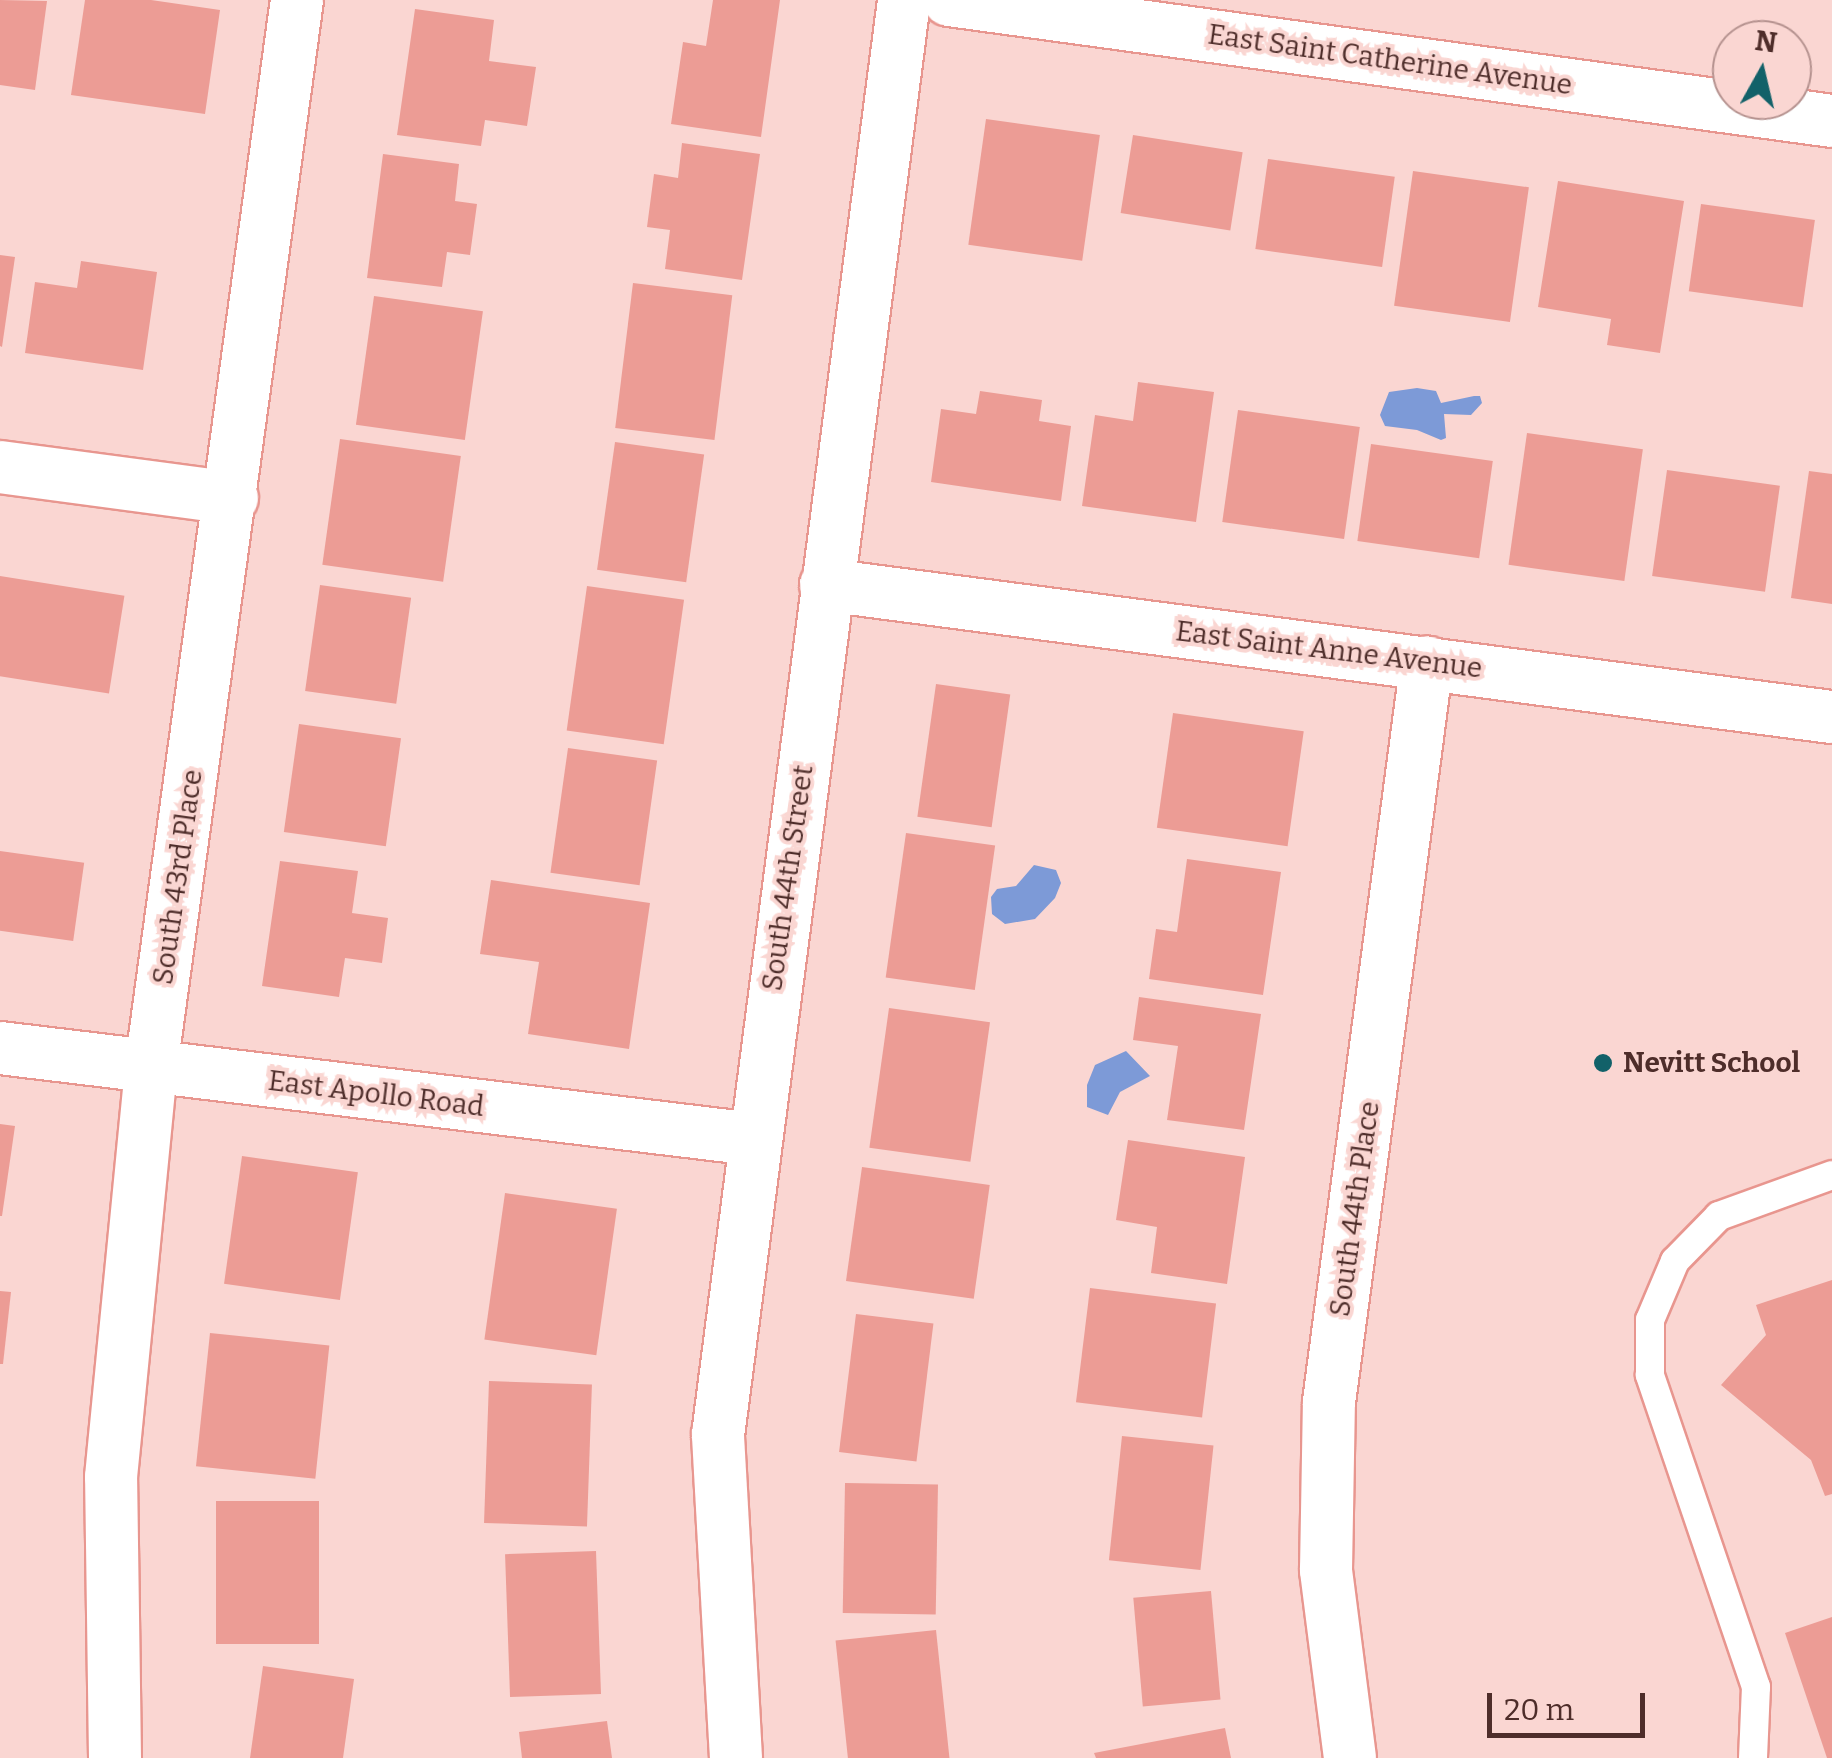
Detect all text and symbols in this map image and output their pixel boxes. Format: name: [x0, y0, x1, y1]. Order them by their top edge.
street label: East Saint Catherine Avenue: [1206, 18, 1574, 102]
north arrow: [1712, 20, 1812, 120]
text: N: [1753, 24, 1779, 60]
street label: East Saint Anne Avenue: [1174, 615, 1484, 685]
street label: South 44th Street: [756, 763, 820, 993]
street label: South 43rd Place: [146, 767, 210, 987]
place label: Nevitt School: [1623, 1046, 1800, 1080]
marker: Nevitt School: [1592, 1052, 1614, 1074]
street label: East Apollo Road: [266, 1064, 486, 1124]
street label: South 44th Place: [1323, 1099, 1387, 1319]
scale bar: [1492, 1673, 1650, 1735]
text: 20 m: [1504, 1692, 1574, 1728]

